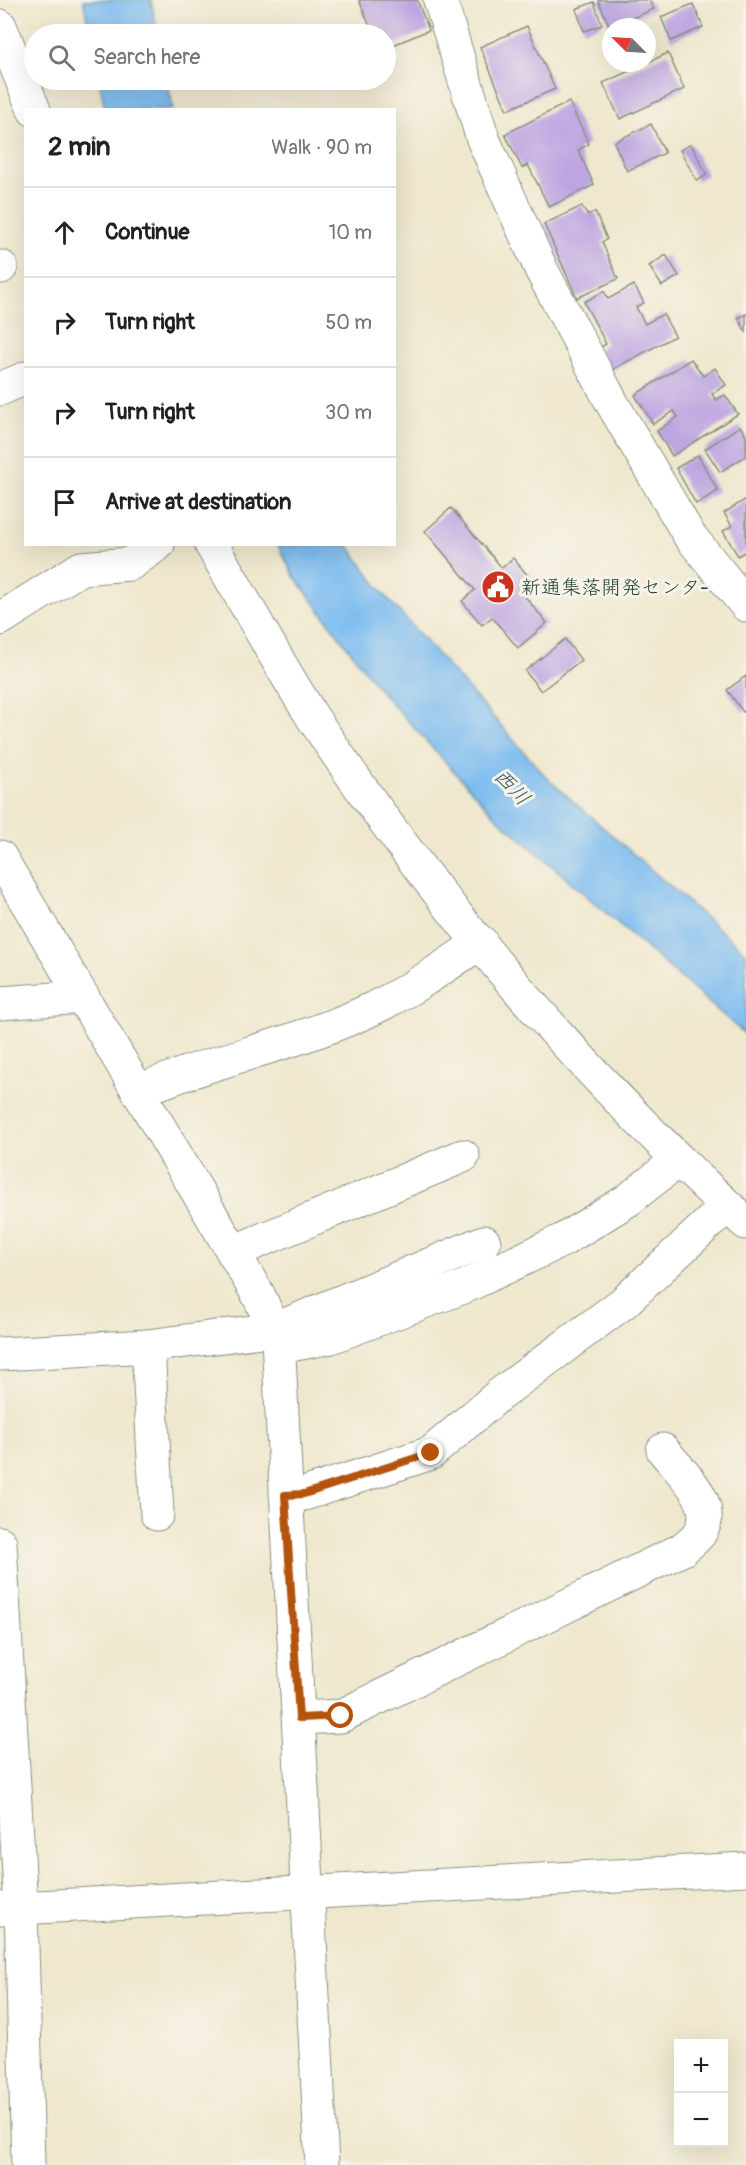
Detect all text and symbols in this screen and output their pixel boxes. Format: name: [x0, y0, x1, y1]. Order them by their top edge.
north arrow: [602, 18, 656, 72]
search box: [24, 24, 396, 90]
icon: search: [45, 41, 78, 74]
text: Search here: [93, 43, 200, 71]
text: 2 min: [48, 131, 110, 163]
text: Walk · 90 m: [271, 135, 372, 160]
icon: ahead: [48, 216, 81, 249]
text: Continue: [105, 218, 189, 246]
text: 10 m: [328, 220, 372, 245]
icon: right: [48, 306, 81, 339]
text: Turn right: [105, 308, 195, 336]
text: 50 m: [325, 310, 372, 335]
icon: right: [48, 396, 81, 429]
text: Turn right: [105, 398, 195, 426]
text: 30 m: [325, 400, 372, 425]
icon: arrive: [48, 486, 81, 519]
text: Arrive at destination: [105, 488, 291, 516]
public building icon: 新通集落開発センタ-: [480, 569, 516, 605]
place label: 新通集落開発センタ-: [521, 575, 709, 600]
water label: 西川: [487, 763, 536, 812]
route end: [417, 1439, 443, 1465]
route start: [327, 1702, 353, 1728]
map controls: [674, 2039, 728, 2147]
button: +: [674, 2039, 728, 2093]
button: −: [674, 2093, 728, 2147]

